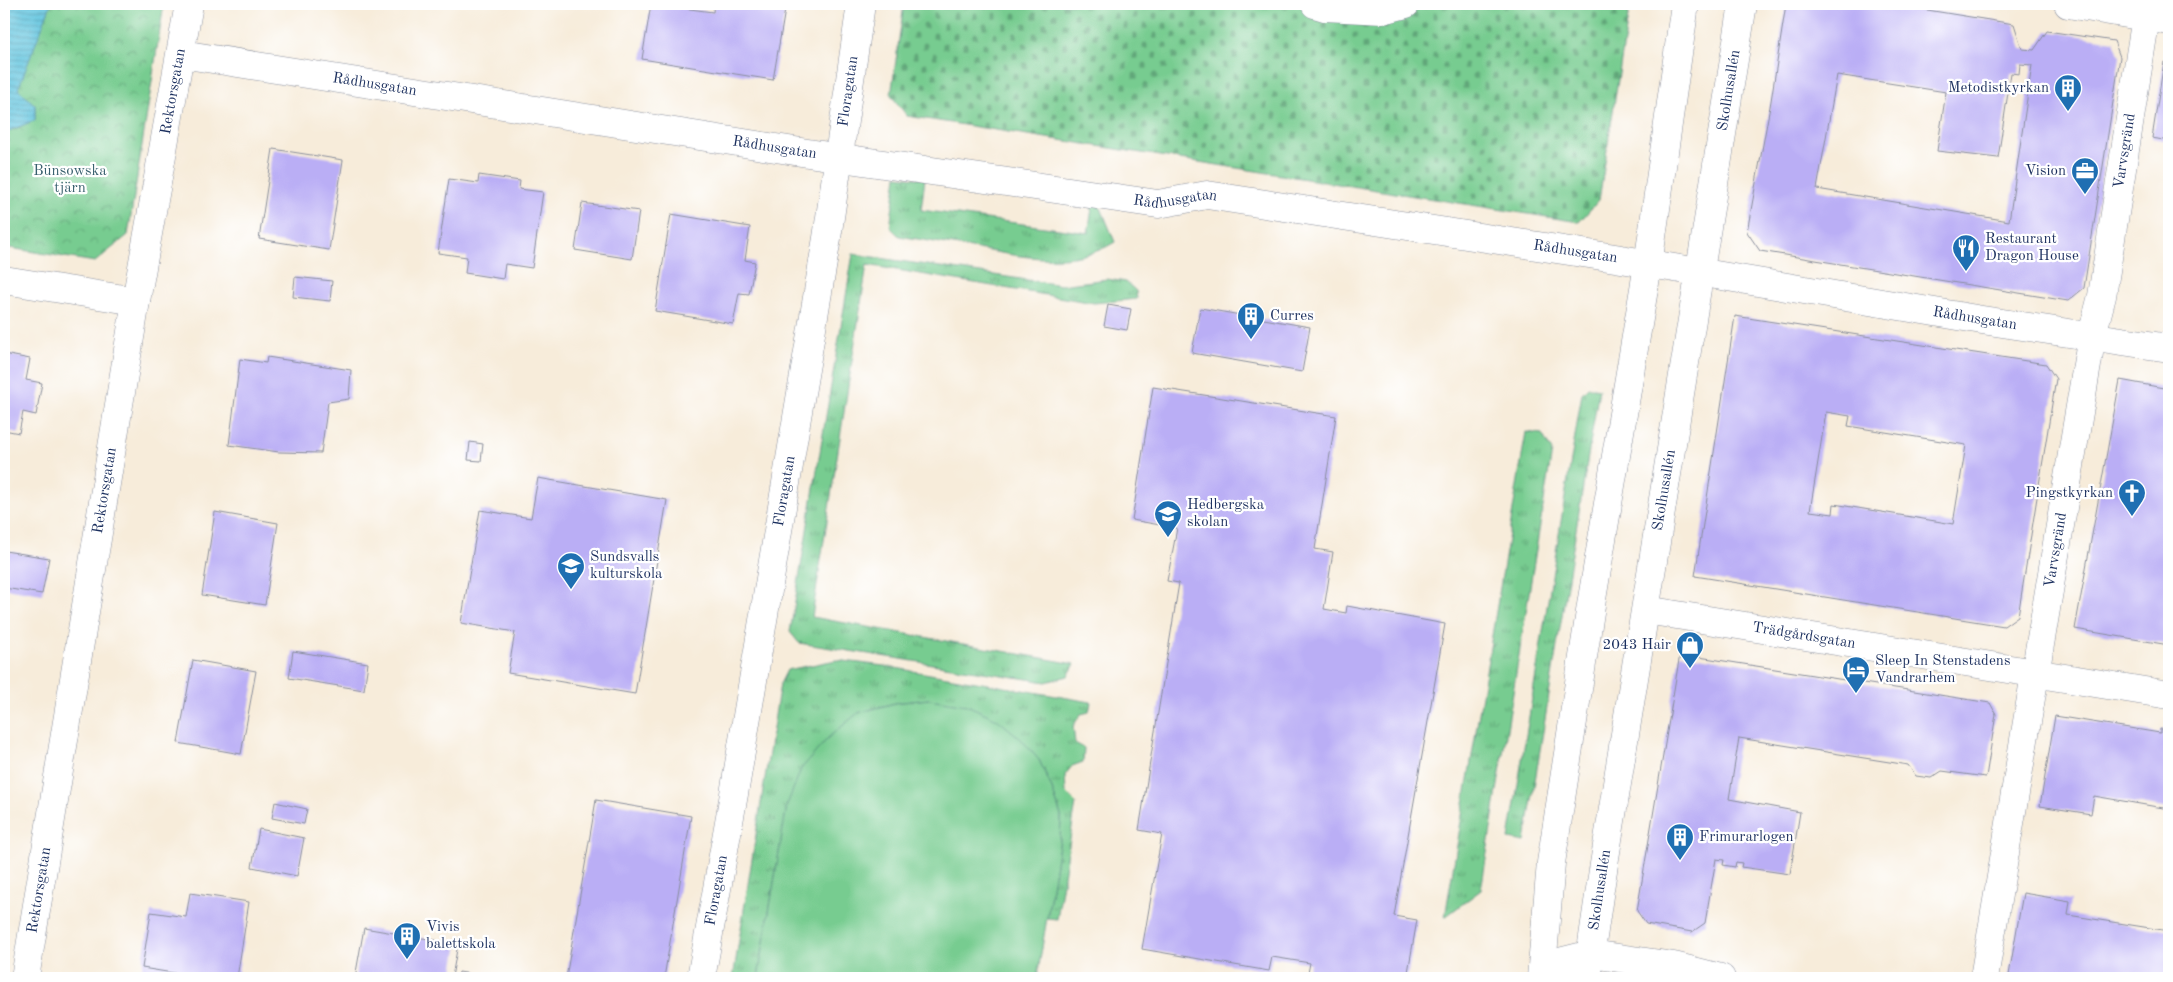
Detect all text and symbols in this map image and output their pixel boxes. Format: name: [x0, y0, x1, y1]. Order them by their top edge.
street label: Rektorsgatan: [158, 47, 188, 136]
street label: Skolhusallén: [1715, 49, 1743, 132]
street label: Floragatan: [836, 55, 861, 128]
street label: Rådhusgatan: [331, 71, 418, 99]
building icon: Metodistkyrkan: [2053, 73, 2083, 112]
place label: Metodistkyrkan: [1948, 81, 2049, 96]
street label: Varvsgränd: [2112, 112, 2138, 190]
street label: Rådhusgatan: [731, 134, 818, 162]
office icon: Vision: [2070, 156, 2100, 195]
park label: Bünsowska tjärn: [33, 164, 107, 196]
place label: Vision: [2025, 164, 2066, 179]
street label: Rådhusgatan: [1132, 187, 1218, 212]
place label: Restaurant Dragon House: [1985, 232, 2079, 264]
restaurant icon: Restaurant Dragon House: [1951, 233, 1981, 272]
street label: Rådhusgatan: [1532, 238, 1619, 266]
building icon: Curres: [1236, 301, 1266, 340]
street label: Rådhusgatan: [1932, 304, 2018, 333]
place label: Curres: [1270, 309, 1314, 324]
street label: Rektorsgatan: [90, 446, 119, 535]
street label: Skolhusallén: [1651, 448, 1678, 532]
street label: Floragatan: [771, 455, 798, 528]
church icon: Pingstkyrkan: [2117, 478, 2147, 517]
place label: Pingstkyrkan: [2026, 486, 2113, 501]
place label: Hedbergska skolan: [1187, 498, 1265, 530]
school or university icon: Hedbergska skolan: [1153, 499, 1183, 538]
street label: Varvsgränd: [2042, 511, 2070, 589]
place label: Sundsvalls kulturskola: [590, 550, 663, 582]
school or university icon: Sundsvalls kulturskola: [556, 551, 586, 590]
street label: Trädgårdsgatan: [1751, 620, 1857, 651]
shop icon: 2043 Hair: [1675, 630, 1705, 669]
place label: 2043 Hair: [1603, 638, 1671, 653]
place label: Sleep In Stenstadens Vandrarhem: [1875, 654, 2010, 686]
hotel icon: Sleep In Stenstadens Vandrarhem: [1841, 655, 1871, 694]
building icon: Frimurarlogen: [1665, 822, 1695, 861]
place label: Frimurarlogen: [1699, 830, 1794, 845]
street label: Rektorsgatan: [25, 846, 54, 934]
street label: Skolhusallén: [1587, 848, 1614, 932]
street label: Floragatan: [703, 854, 730, 927]
place label: Vivis balettskola: [426, 920, 496, 952]
building icon: Vivis balettskola: [392, 921, 422, 960]

